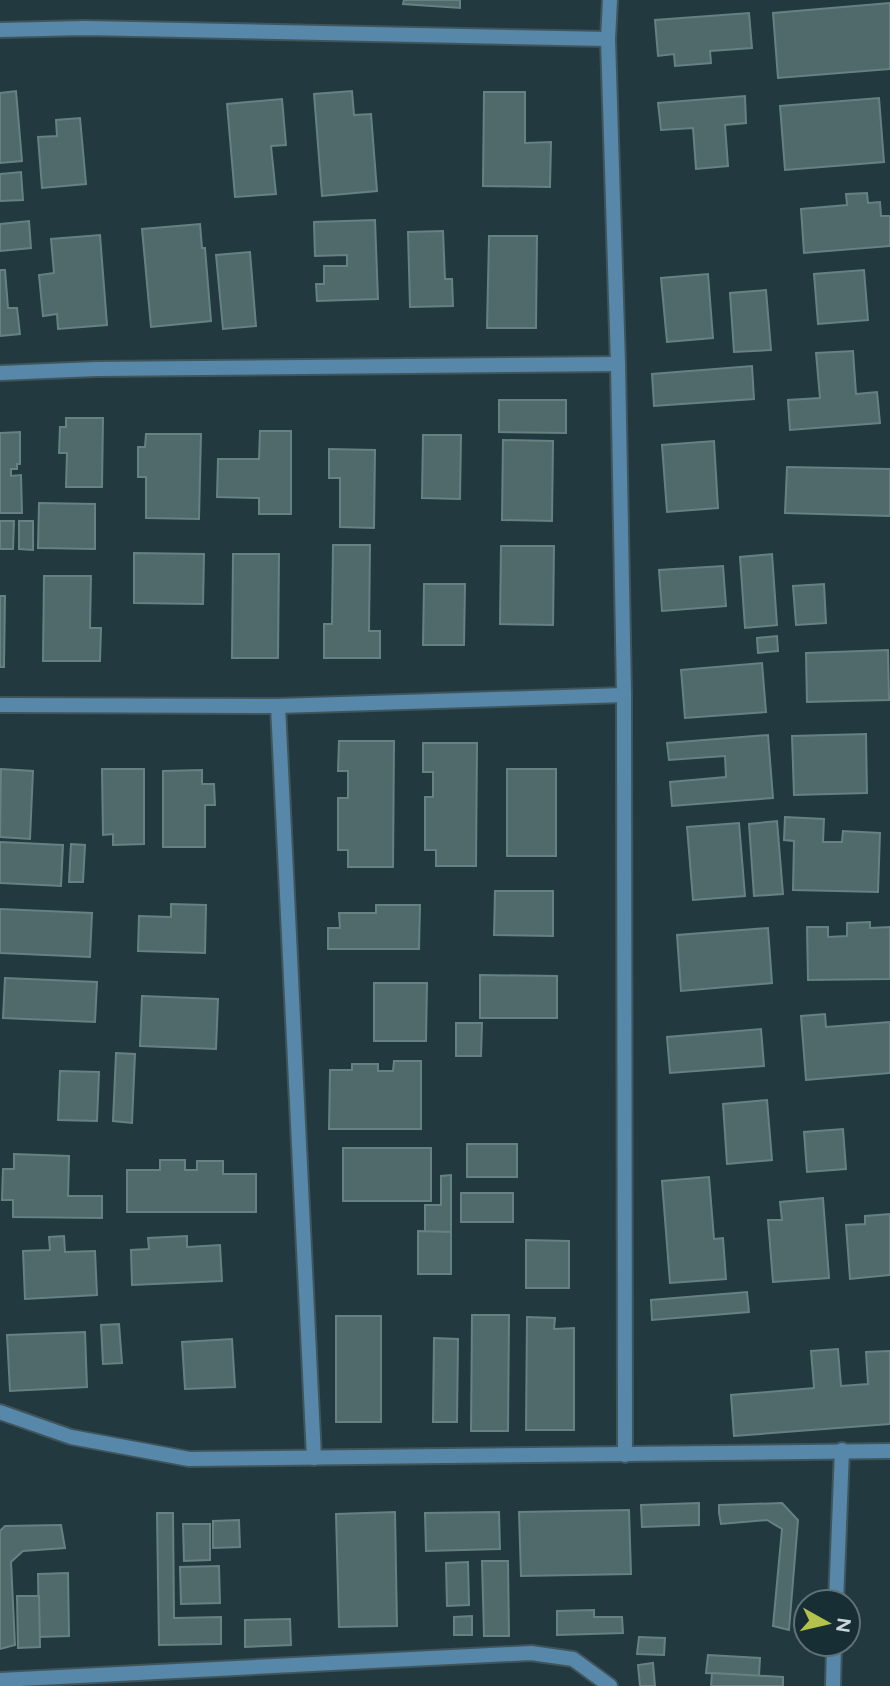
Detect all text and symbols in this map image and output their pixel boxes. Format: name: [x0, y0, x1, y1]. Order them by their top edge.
north arrow: [792, 1588, 862, 1658]
text: N: [831, 1616, 856, 1634]

